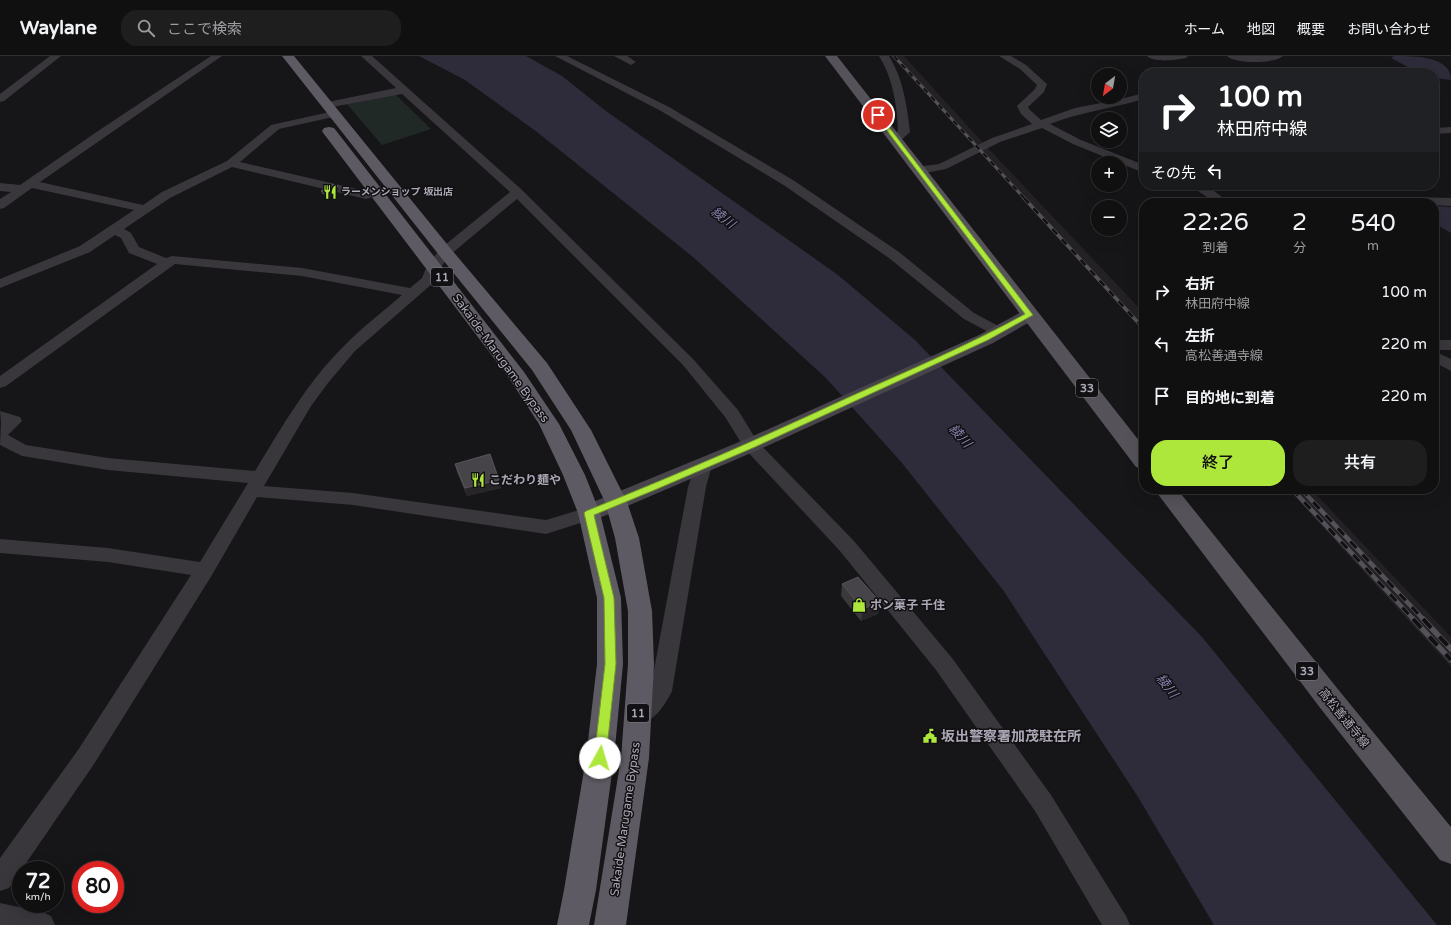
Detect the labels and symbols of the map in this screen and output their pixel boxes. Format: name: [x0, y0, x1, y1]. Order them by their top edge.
north arrow: [1091, 68, 1127, 104]
pin: [861, 98, 895, 132]
restaurant icon: ラーメンショップ 坂出店: [322, 184, 338, 200]
place label: ラーメンショップ 坂出店: [341, 186, 453, 198]
water label: 綾川: [708, 204, 740, 233]
road number: 11: [431, 268, 453, 286]
street label: Sakaide-Marugame Bypass: [450, 291, 552, 425]
road number: 33: [1076, 379, 1098, 397]
water label: 綾川: [945, 421, 976, 452]
restaurant icon: こだわり麺や: [470, 472, 486, 488]
place label: こだわり麺や: [489, 473, 561, 487]
shop icon: ポン菓子 千住: [851, 597, 867, 613]
place label: ポン菓子 千住: [870, 598, 945, 612]
road number: 33: [1296, 662, 1318, 680]
water label: 綾川: [1153, 671, 1183, 703]
street label: 高松善通寺線: [1316, 686, 1372, 750]
road number: 11: [627, 704, 649, 722]
public building icon: 坂出警察署加茂駐在所: [922, 728, 938, 744]
place label: 坂出警察署加茂駐在所: [941, 728, 1081, 745]
position arrow: [579, 737, 621, 779]
street label: Sakaide-Marugame Bypass: [607, 741, 643, 897]
speed limit sign: 80: [72, 861, 124, 913]

